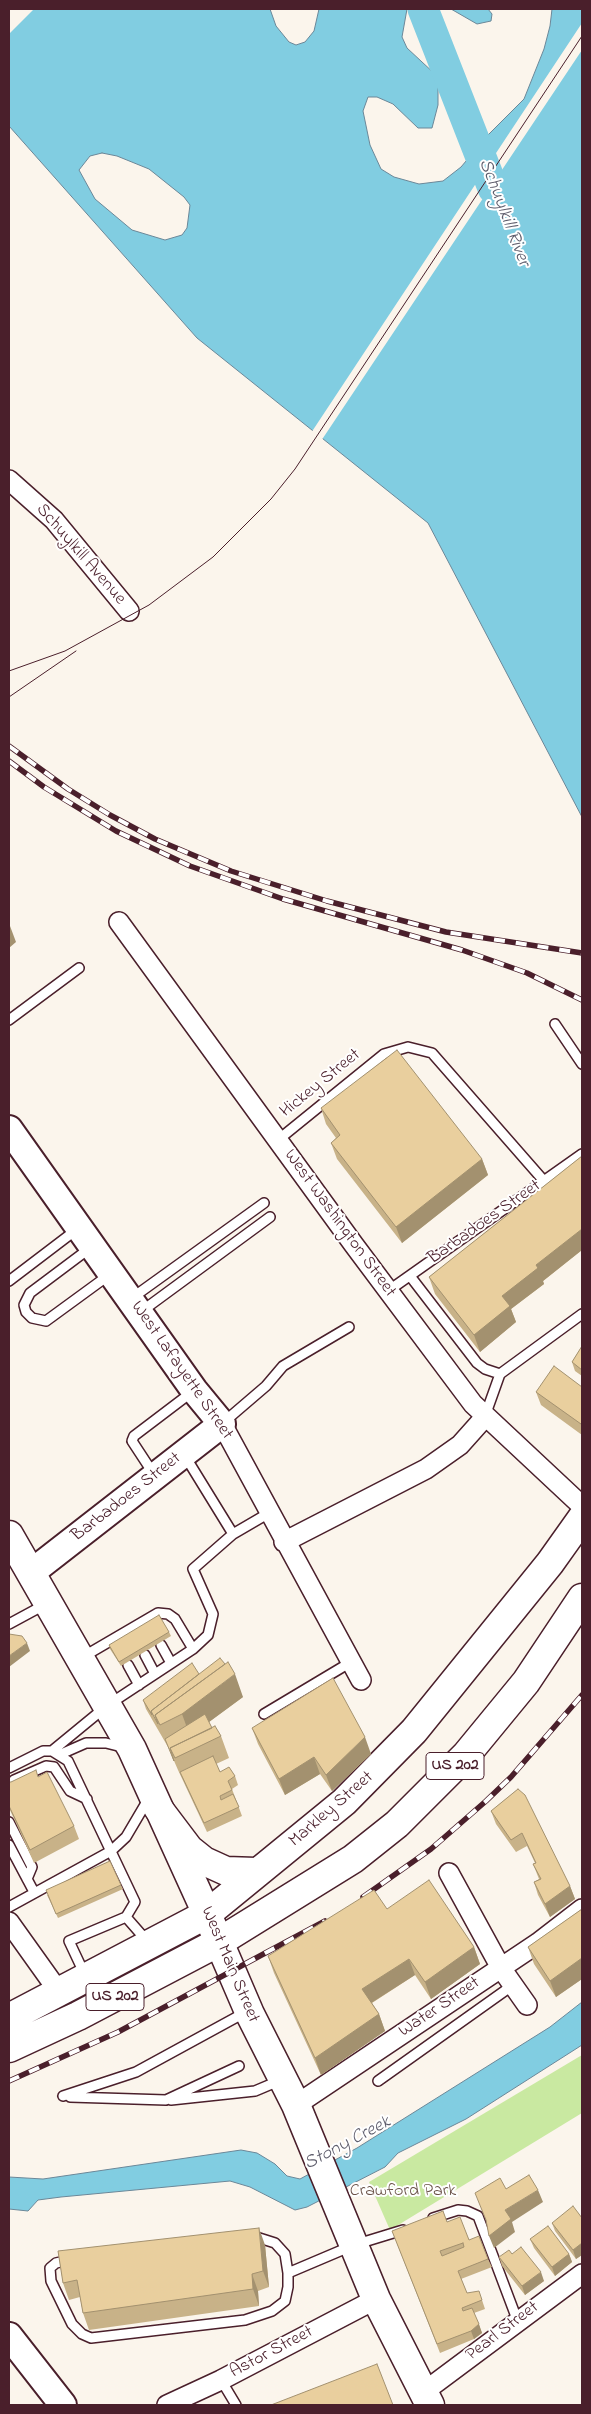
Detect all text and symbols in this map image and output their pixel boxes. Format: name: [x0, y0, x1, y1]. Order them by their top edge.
water label: Schuylkill River: [472, 156, 534, 270]
street label: Schuylkill Avenue: [30, 500, 130, 610]
street label: Hickey Street: [276, 1045, 366, 1123]
street label: West Washington Street: [278, 1146, 400, 1302]
street label: Barbadoes Street: [424, 1176, 546, 1270]
street label: West Lafayette Street: [125, 1298, 237, 1444]
street label: Barbadoes Street: [68, 1448, 186, 1548]
road number: US 202: [426, 1752, 484, 1780]
street label: Markley Street: [285, 1767, 379, 1853]
street label: West Main Street: [195, 1904, 263, 2026]
street label: Water Street: [395, 1973, 485, 2043]
road number: US 202: [86, 1984, 144, 2010]
water label: Stony Creek: [301, 2112, 395, 2176]
park label: Crawford Park: [350, 2181, 456, 2203]
street label: Pearl Street: [462, 2298, 544, 2366]
street label: Astor Street: [227, 2322, 317, 2384]

